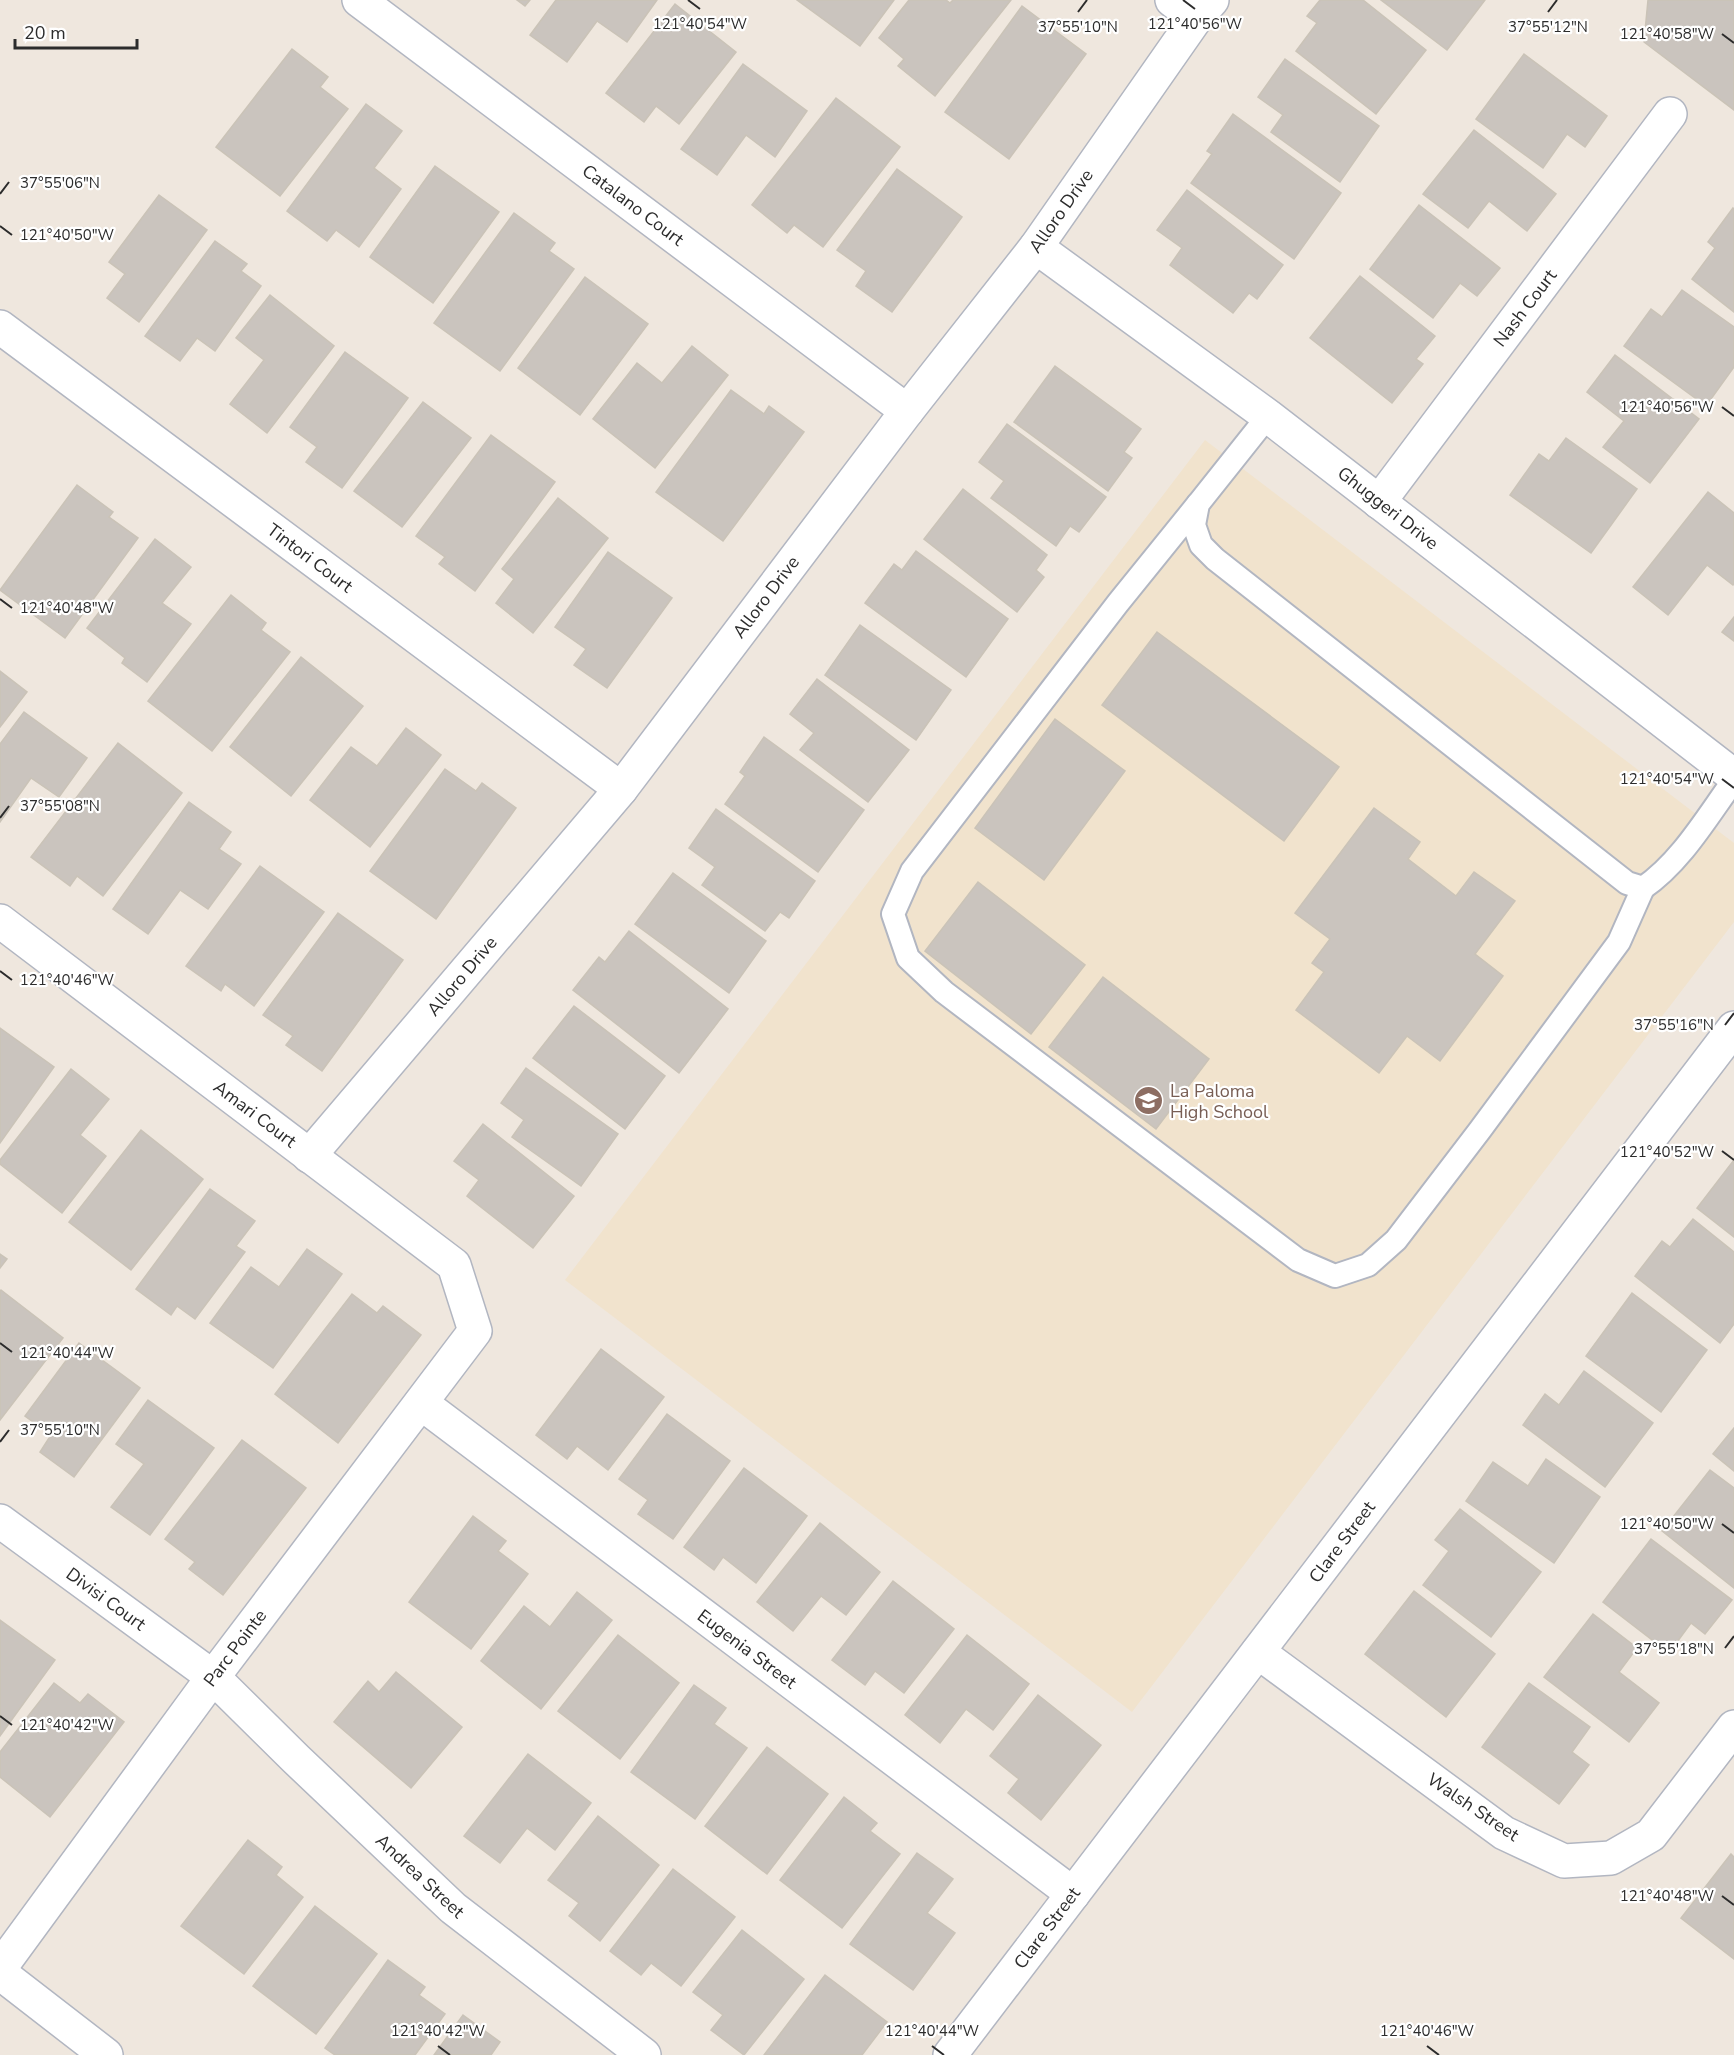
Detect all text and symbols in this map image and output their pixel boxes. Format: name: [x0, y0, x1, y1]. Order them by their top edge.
scale bar: [15, 12, 136, 50]
text: 121°40'54"W: [653, 14, 748, 34]
text: 121°40'56"W: [1148, 14, 1243, 34]
text: 37°55'10"N: [1038, 17, 1118, 37]
text: 37°55'12"N: [1508, 17, 1588, 37]
text: 20 m: [24, 21, 66, 45]
text: 121°40'58"W: [1620, 24, 1715, 44]
street label: Catalano Court: [577, 159, 689, 252]
street label: Alloro Drive: [1023, 164, 1099, 258]
text: 37°55'06"N: [20, 173, 100, 193]
text: 121°40'50"W: [20, 225, 115, 245]
street label: Nash Court: [1488, 264, 1562, 352]
text: 121°40'56"W: [1620, 397, 1715, 417]
street label: Ghuggeri Drive: [1333, 461, 1443, 555]
street label: Tintori Court: [262, 518, 358, 599]
street label: Alloro Drive: [727, 551, 805, 643]
text: 121°40'48"W: [20, 598, 115, 618]
text: 121°40'54"W: [1620, 769, 1715, 789]
text: 37°55'08"N: [20, 796, 100, 816]
street label: Alloro Drive: [422, 931, 502, 1021]
text: 121°40'46"W: [20, 970, 115, 990]
text: 37°55'16"N: [1634, 1015, 1714, 1035]
street label: Amari Court: [209, 1075, 302, 1154]
place label: La Paloma High School: [1170, 1079, 1269, 1124]
school or university icon: La Paloma High School: [1133, 1085, 1165, 1117]
text: 121°40'52"W: [1620, 1142, 1715, 1162]
text: 121°40'44"W: [20, 1343, 115, 1363]
text: 37°55'10"N: [20, 1420, 100, 1440]
street label: Clare Street: [1303, 1496, 1381, 1588]
text: 121°40'50"W: [1620, 1514, 1715, 1534]
street label: Divisi Court: [61, 1562, 151, 1637]
street label: Parc Pointe: [198, 1604, 272, 1692]
street label: Eugenia Street: [692, 1604, 802, 1695]
text: 37°55'18"N: [1634, 1639, 1714, 1659]
text: 121°40'42"W: [20, 1715, 115, 1735]
street label: Walsh Street: [1422, 1767, 1524, 1847]
street label: Andrea Street: [370, 1829, 470, 1924]
street label: Clare Street: [1008, 1882, 1086, 1974]
text: 121°40'48"W: [1620, 1886, 1715, 1906]
text: 121°40'42"W: [391, 2021, 486, 2041]
text: 121°40'44"W: [885, 2021, 980, 2041]
text: 121°40'46"W: [1380, 2021, 1475, 2041]

